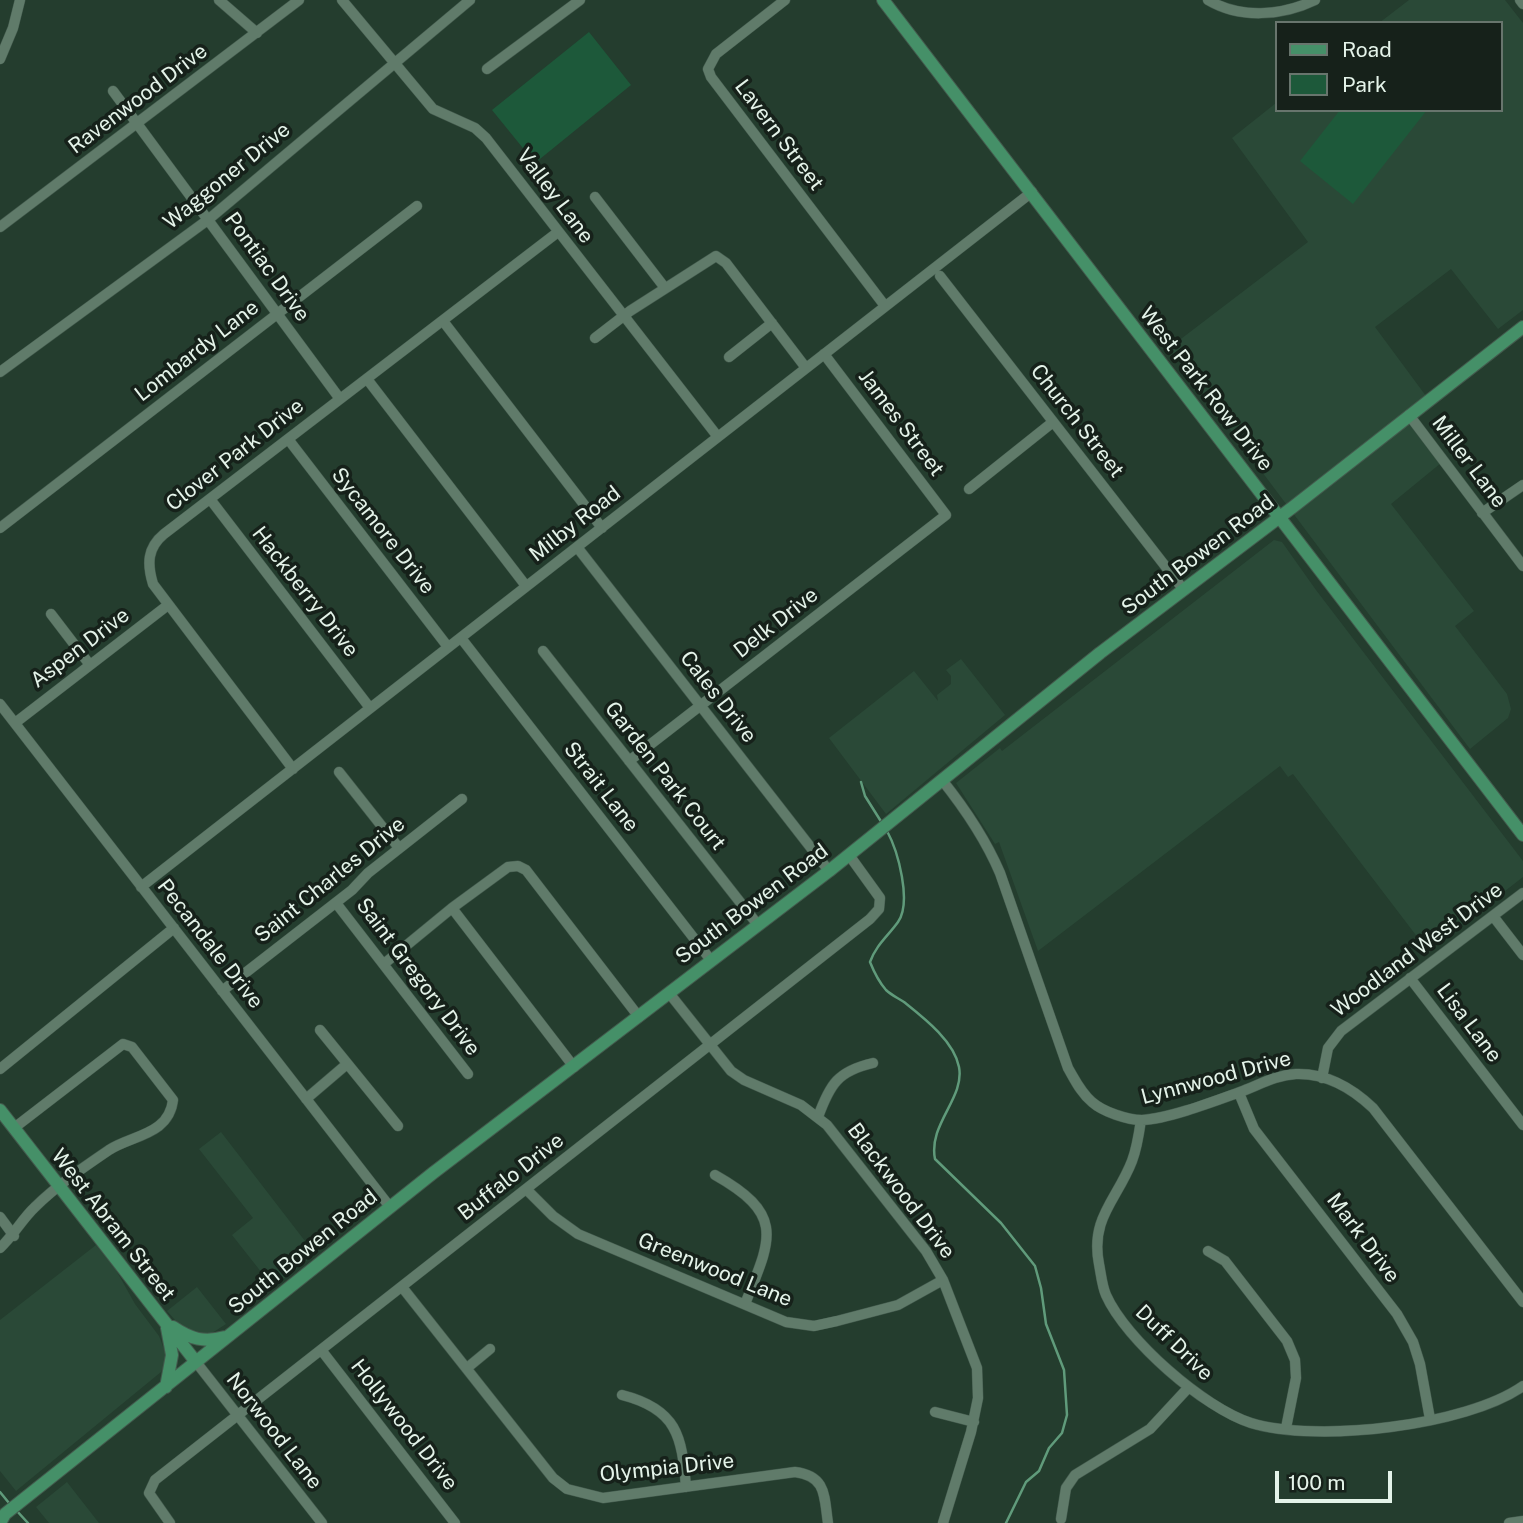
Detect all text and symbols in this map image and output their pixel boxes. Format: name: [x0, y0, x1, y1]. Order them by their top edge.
legend: [1274, 21, 1502, 112]
text: Road: [1342, 37, 1392, 62]
street label: Ravenwood Drive: [64, 39, 212, 159]
text: Park: [1342, 72, 1387, 97]
street label: Lavern Street: [729, 75, 829, 195]
street label: Waggoner Drive: [159, 117, 295, 235]
street label: Valley Lane: [511, 144, 599, 248]
street label: Pontiac Drive: [219, 208, 315, 326]
street label: Lombardy Lane: [130, 295, 264, 407]
street label: West Park Row Drive: [1134, 302, 1278, 476]
street label: Church Street: [1025, 359, 1129, 483]
street label: James Street: [853, 365, 949, 481]
street label: Clover Park Drive: [161, 393, 309, 517]
street label: Miller Lane: [1426, 411, 1512, 513]
street label: Sycamore Drive: [326, 463, 440, 599]
street label: Milby Road: [524, 481, 626, 567]
street label: South Bowen Road: [1117, 489, 1279, 621]
street label: Hackberry Drive: [246, 522, 364, 662]
street label: Delk Drive: [729, 582, 823, 664]
street label: Aspen Drive: [26, 603, 134, 693]
street label: Cales Drive: [674, 646, 762, 748]
street label: Garden Park Court: [599, 697, 731, 855]
street label: Strait Lane: [558, 737, 644, 837]
street label: Saint Charles Drive: [250, 812, 410, 948]
street label: South Bowen Road: [671, 838, 833, 970]
street label: Pecandale Drive: [152, 874, 268, 1014]
street label: Woodland West Drive: [1326, 877, 1508, 1023]
street label: Saint Gregory Drive: [351, 893, 485, 1061]
street label: Lisa Lane: [1431, 979, 1507, 1067]
street label: Lynnwood Drive: [1138, 1046, 1294, 1110]
street label: Blackwood Drive: [842, 1118, 960, 1264]
street label: Buffalo Drive: [453, 1128, 569, 1226]
street label: West Abram Street: [46, 1144, 180, 1306]
street label: South Bowen Road: [223, 1184, 383, 1320]
street label: Mark Drive: [1321, 1188, 1405, 1288]
street label: Greenwood Lane: [634, 1228, 796, 1312]
street label: Duff Drive: [1130, 1300, 1218, 1386]
street label: Hollywood Drive: [345, 1355, 463, 1495]
street label: Norwood Lane: [221, 1368, 327, 1494]
street label: Olympia Drive: [598, 1448, 736, 1488]
scale bar: [1278, 1456, 1395, 1500]
text: 100 m: [1288, 1470, 1345, 1495]

